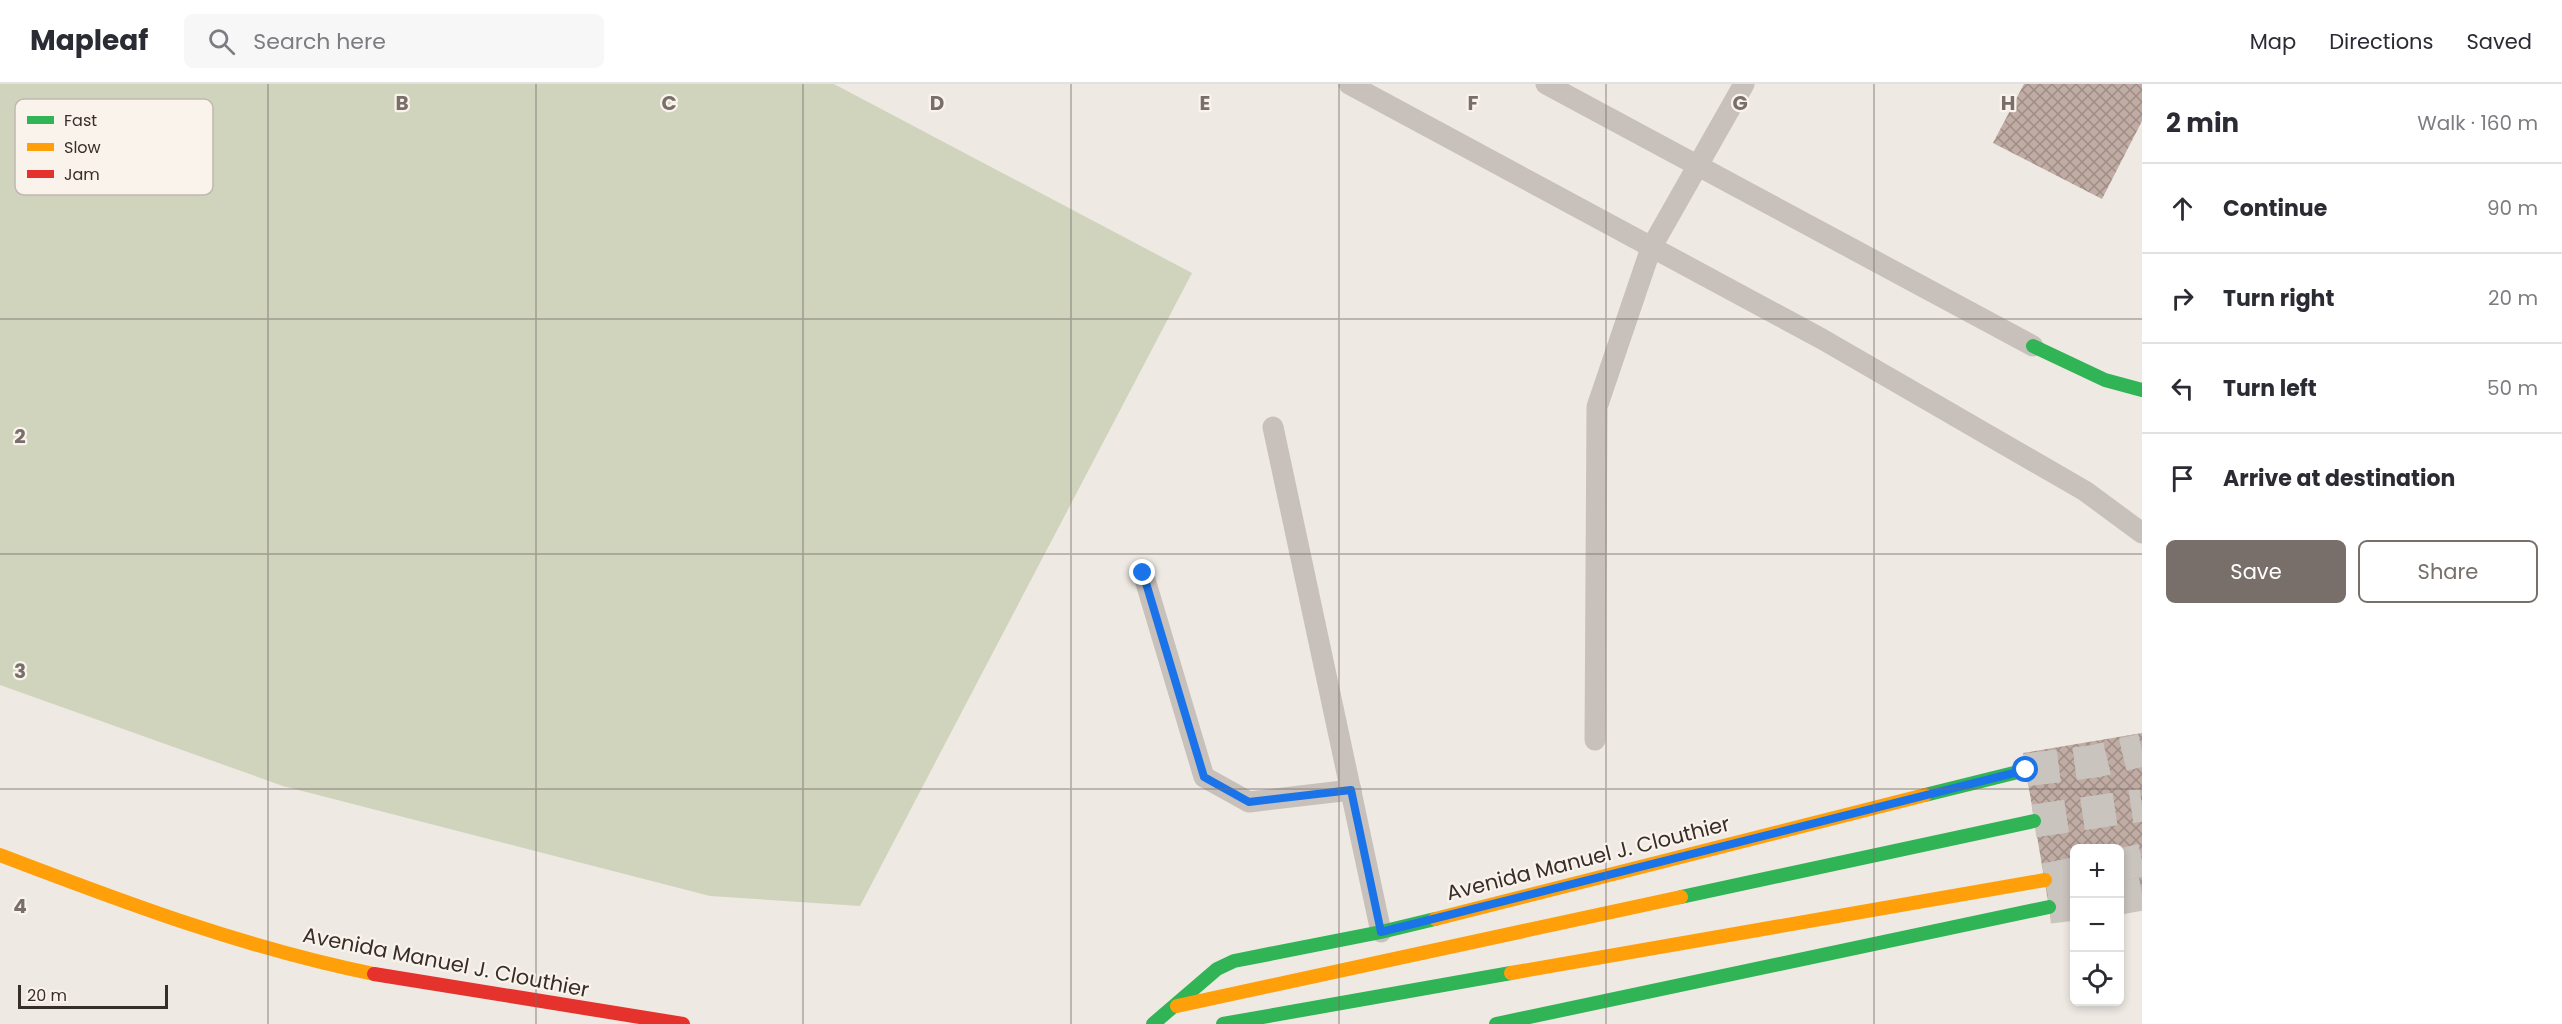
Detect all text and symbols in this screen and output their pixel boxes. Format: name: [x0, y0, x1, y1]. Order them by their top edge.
search box: [184, 14, 604, 68]
text: Mapleaf: [30, 21, 148, 60]
icon: search: [205, 25, 238, 58]
text: Search here: [253, 26, 386, 57]
text: Map: [2250, 27, 2296, 56]
text: Directions: [2329, 27, 2433, 56]
text: Saved: [2466, 27, 2532, 56]
text: B: [395, 89, 409, 117]
text: C: [661, 89, 677, 117]
text: D: [930, 89, 944, 117]
text: E: [1200, 89, 1210, 117]
text: F: [1468, 89, 1479, 117]
text: G: [1732, 89, 1748, 117]
text: H: [2001, 89, 2015, 117]
legend: [15, 99, 213, 195]
text: 2 min: [2166, 105, 2239, 141]
text: Fast: [64, 109, 97, 132]
text: Walk · 160 m: [2417, 109, 2538, 137]
text: Slow: [64, 136, 101, 159]
text: Jam: [64, 163, 100, 186]
icon: ahead: [2166, 192, 2199, 225]
text: Continue: [2223, 193, 2327, 224]
text: 90 m: [2487, 194, 2538, 222]
icon: right: [2166, 282, 2199, 315]
text: Turn right: [2223, 283, 2334, 314]
text: 20 m: [2488, 284, 2538, 312]
icon: left: [2166, 372, 2199, 405]
text: Turn left: [2223, 373, 2317, 404]
text: 50 m: [2487, 374, 2538, 402]
text: 2: [14, 422, 26, 450]
icon: arrive: [2166, 462, 2199, 495]
text: Arrive at destination: [2223, 463, 2455, 494]
button: Save: [2166, 540, 2346, 603]
button: Share: [2358, 540, 2538, 603]
route end: [1129, 559, 1155, 585]
text: 3: [14, 657, 26, 685]
route start: [2012, 756, 2038, 782]
street label: Avenida Manuel J. Clouthier: [1443, 809, 1733, 907]
map controls: [2070, 844, 2124, 1006]
button: +: [2070, 844, 2124, 898]
text: 4: [13, 892, 27, 920]
button: −: [2070, 898, 2124, 952]
street label: Avenida Manuel J. Clouthier: [300, 920, 592, 1004]
button: locate: [2070, 952, 2124, 1006]
scale bar: [18, 982, 168, 1010]
text: 20 m: [27, 984, 67, 1007]

